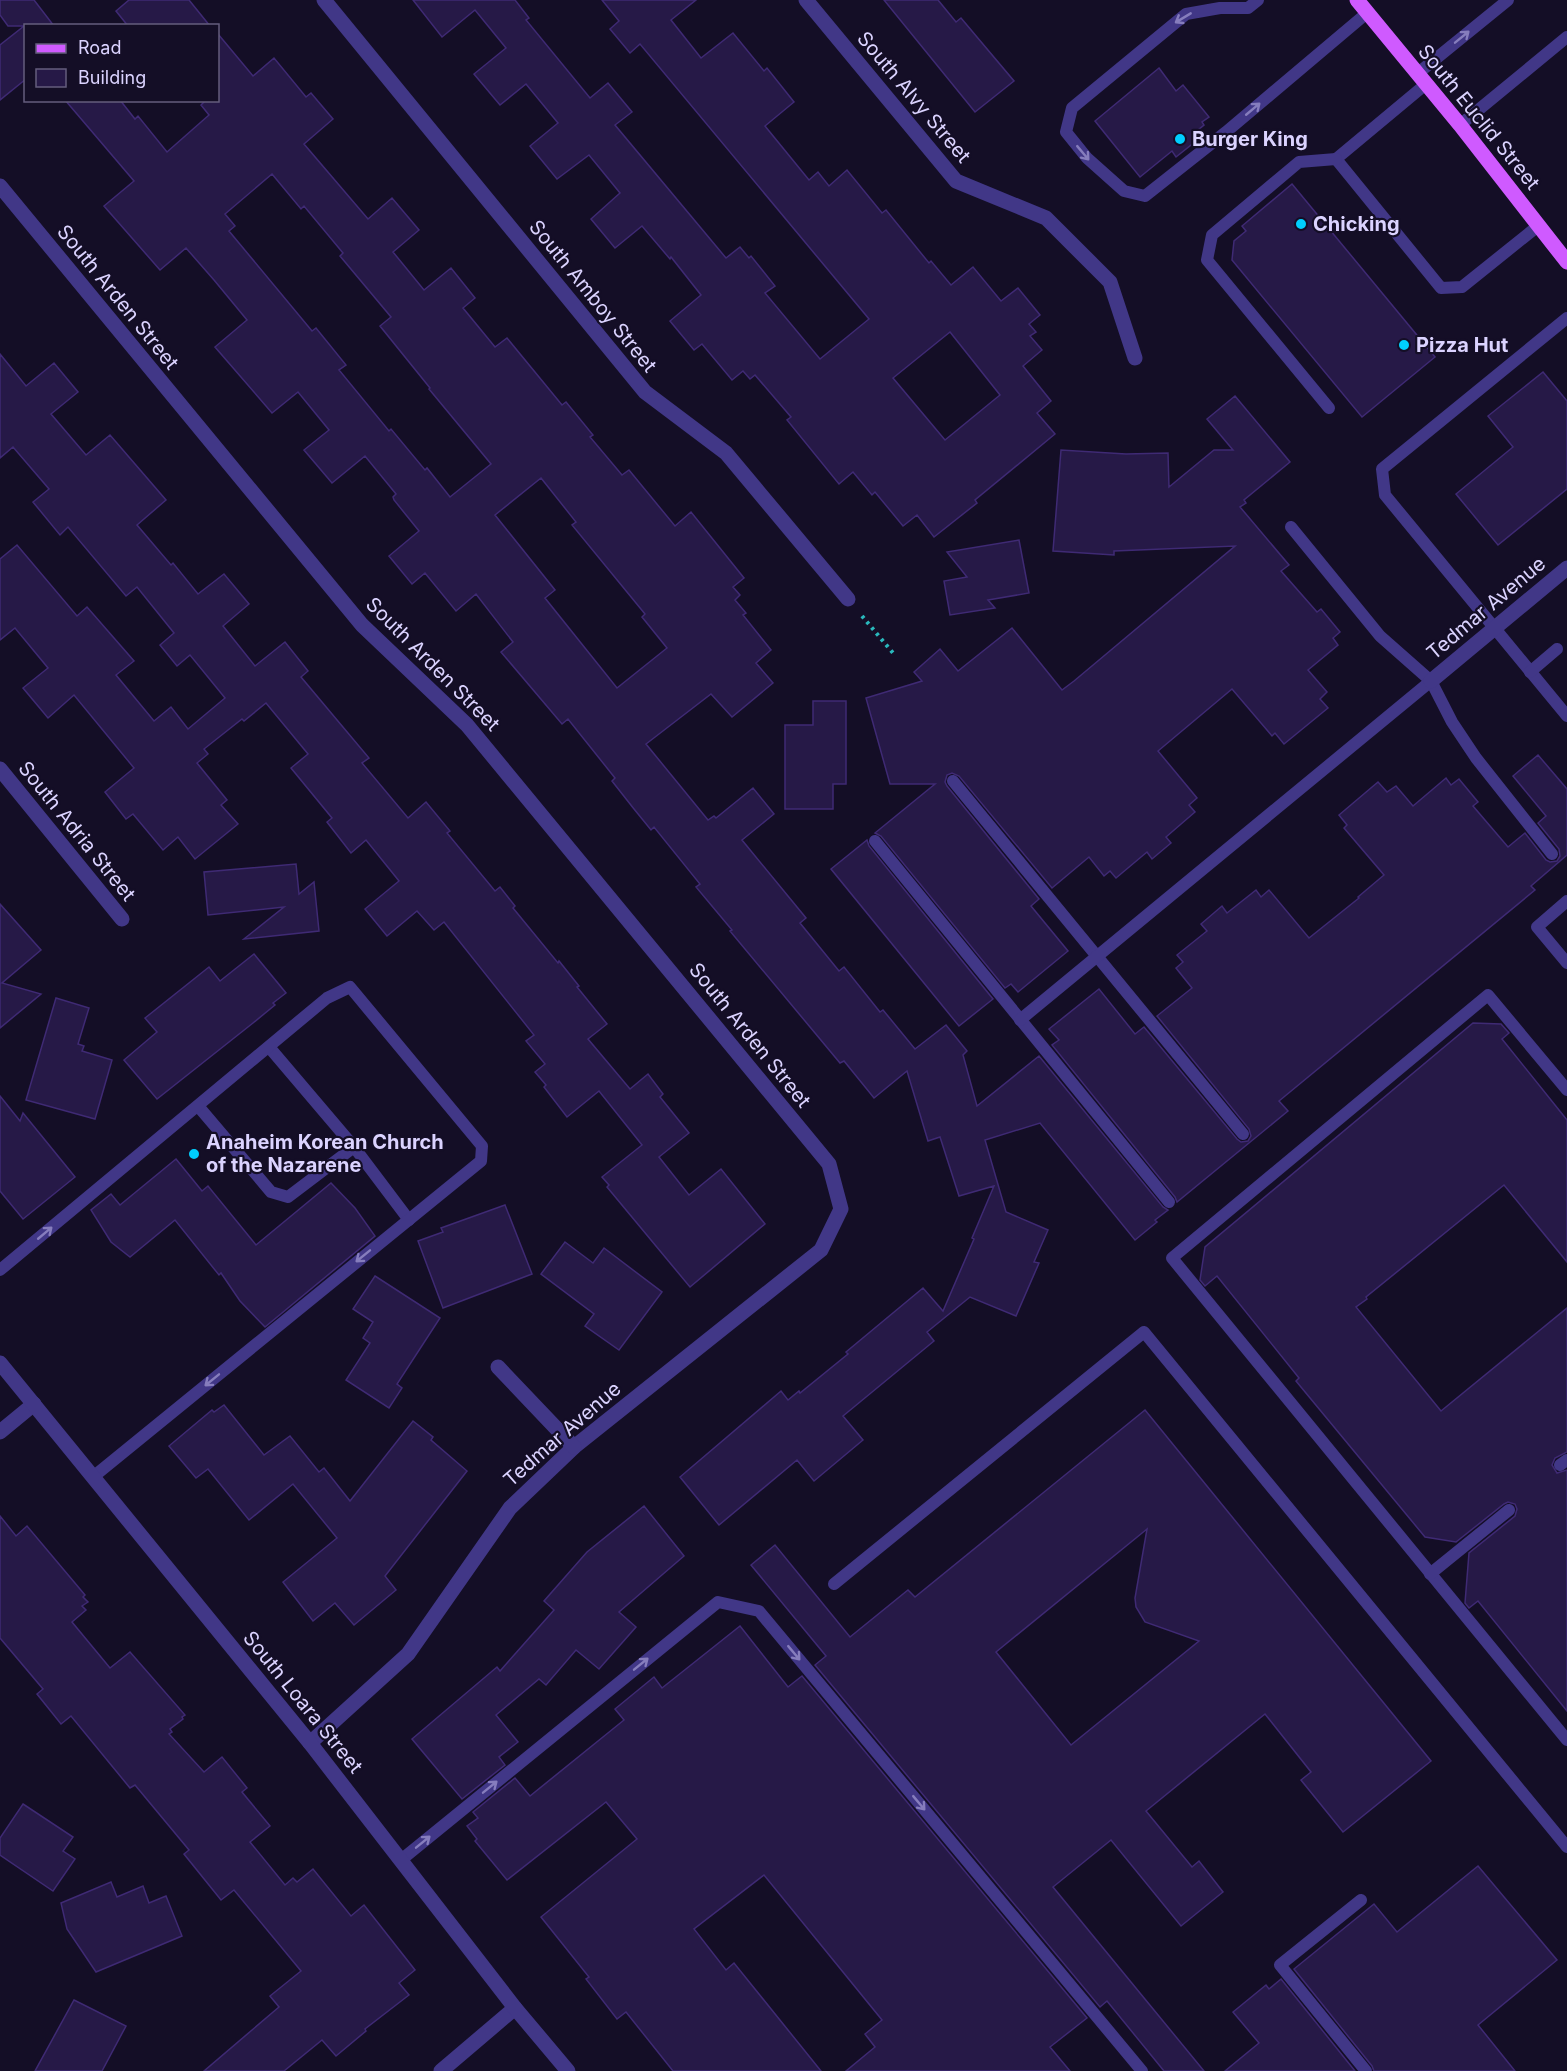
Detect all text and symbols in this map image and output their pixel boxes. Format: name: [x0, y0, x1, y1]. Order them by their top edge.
one-way arrow: [1175, 12, 1192, 24]
legend: [24, 24, 219, 102]
street label: South Alvy Street: [852, 26, 976, 168]
one-way arrow: [1454, 30, 1469, 44]
text: Road: [78, 37, 121, 58]
street label: South Euclid Street: [1413, 40, 1545, 195]
text: Building: [78, 67, 146, 88]
one-way arrow: [1245, 103, 1261, 116]
place label: Burger King: [1192, 127, 1308, 151]
marker: Burger King: [1173, 132, 1187, 146]
one-way arrow: [1076, 145, 1090, 160]
place label: Chicking: [1313, 212, 1400, 236]
street label: South Amboy Street: [524, 215, 662, 377]
marker: Chicking: [1294, 217, 1308, 231]
street label: South Arden Street: [52, 220, 184, 375]
place label: Pizza Hut: [1416, 333, 1508, 357]
marker: Pizza Hut: [1397, 338, 1411, 352]
street label: Tedmar Avenue: [1422, 551, 1550, 665]
street label: South Arden Street: [361, 592, 505, 736]
street label: South Adria Street: [13, 756, 141, 906]
street label: South Arden Street: [684, 958, 816, 1113]
place label: Anaheim Korean Church of the Nazarene: [206, 1130, 444, 1177]
marker: Anaheim Korean Church of the Nazarene: [187, 1147, 201, 1161]
one-way arrow: [37, 1226, 52, 1240]
one-way arrow: [355, 1250, 371, 1263]
one-way arrow: [204, 1373, 220, 1386]
street label: Tedmar Avenue: [498, 1377, 626, 1491]
street label: South Loara Street: [238, 1626, 368, 1778]
one-way arrow: [787, 1645, 801, 1660]
one-way arrow: [633, 1658, 649, 1671]
one-way arrow: [482, 1780, 497, 1794]
one-way arrow: [912, 1795, 925, 1811]
one-way arrow: [414, 1835, 430, 1848]

